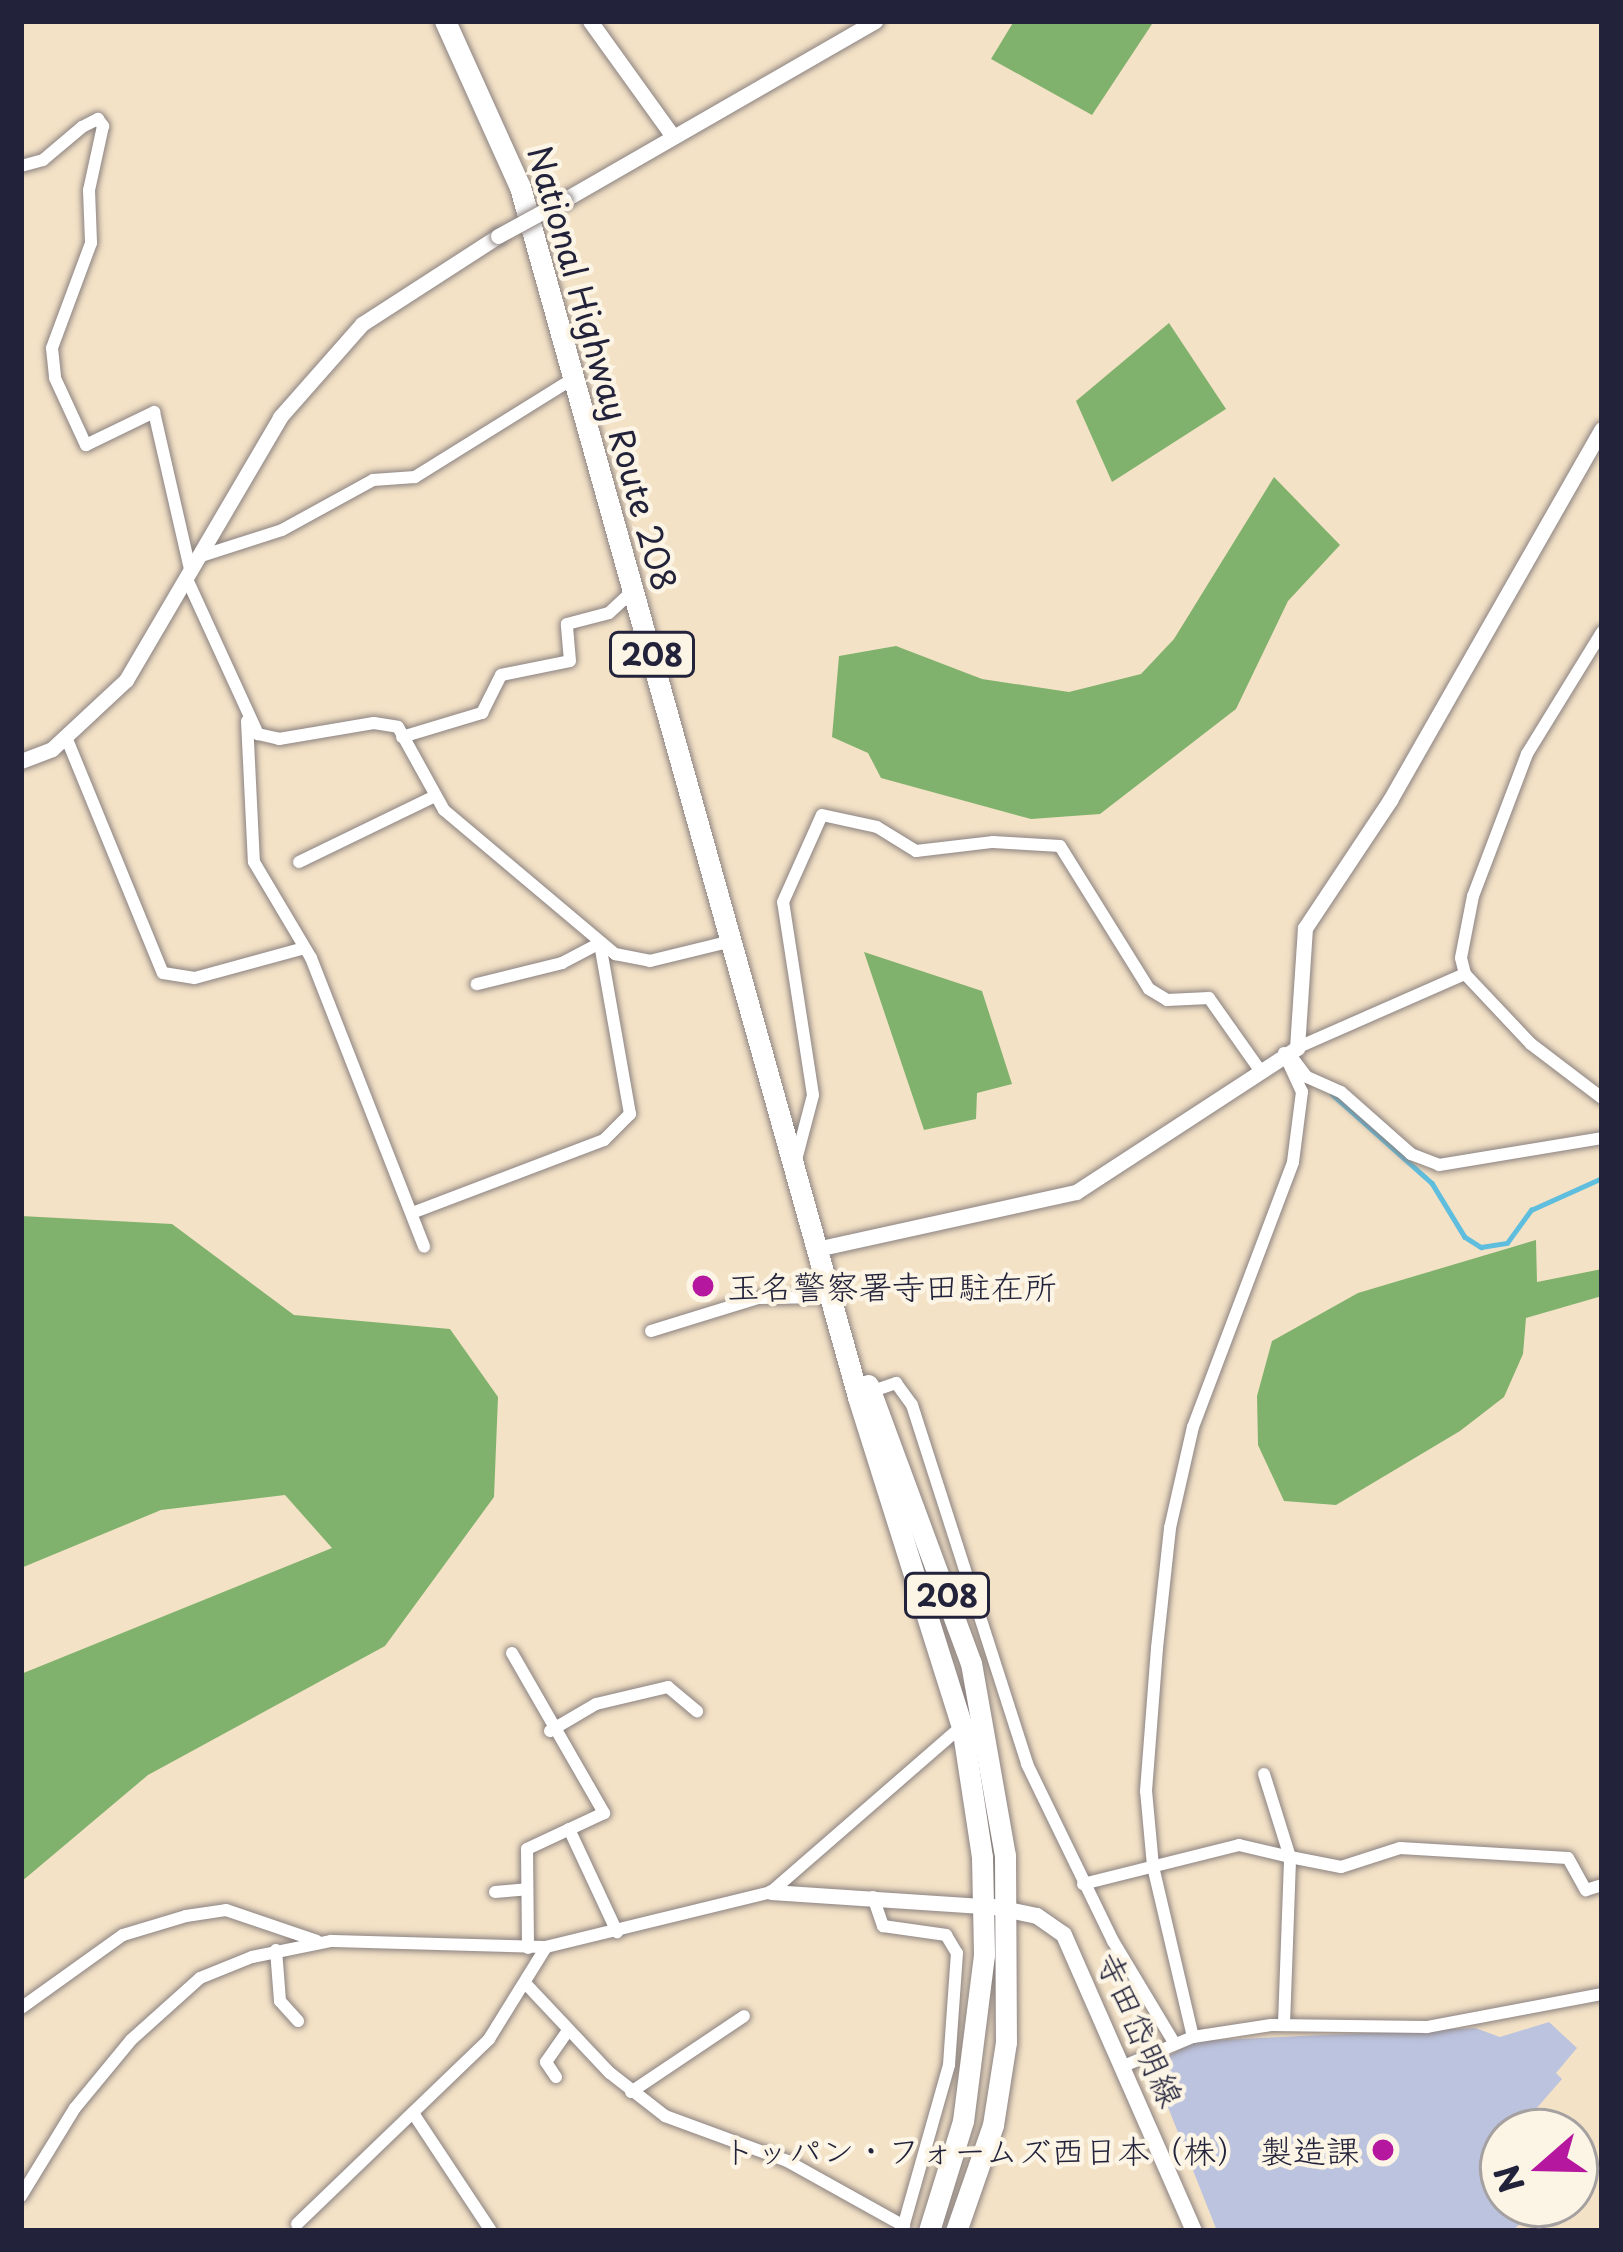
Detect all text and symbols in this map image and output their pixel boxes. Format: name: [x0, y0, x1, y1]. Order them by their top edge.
street label: National Highway Route 208: [520, 139, 686, 597]
road number: 208: [607, 630, 697, 678]
place label: 玉名警察署寺田駐在所: [727, 1266, 1057, 1306]
marker: 玉名警察署寺田駐在所: [690, 1273, 716, 1299]
road number: 208: [902, 1571, 992, 1619]
street label: 寺田岱明線: [1089, 1946, 1193, 2112]
north arrow: [1479, 2108, 1599, 2228]
place label: トッパン・フォームズ西日本（株） 製造課: [721, 2130, 1359, 2170]
marker: トッパン・フォームズ西日本（株） 製造課: [1370, 2137, 1396, 2163]
text: N: [1480, 2158, 1536, 2200]

